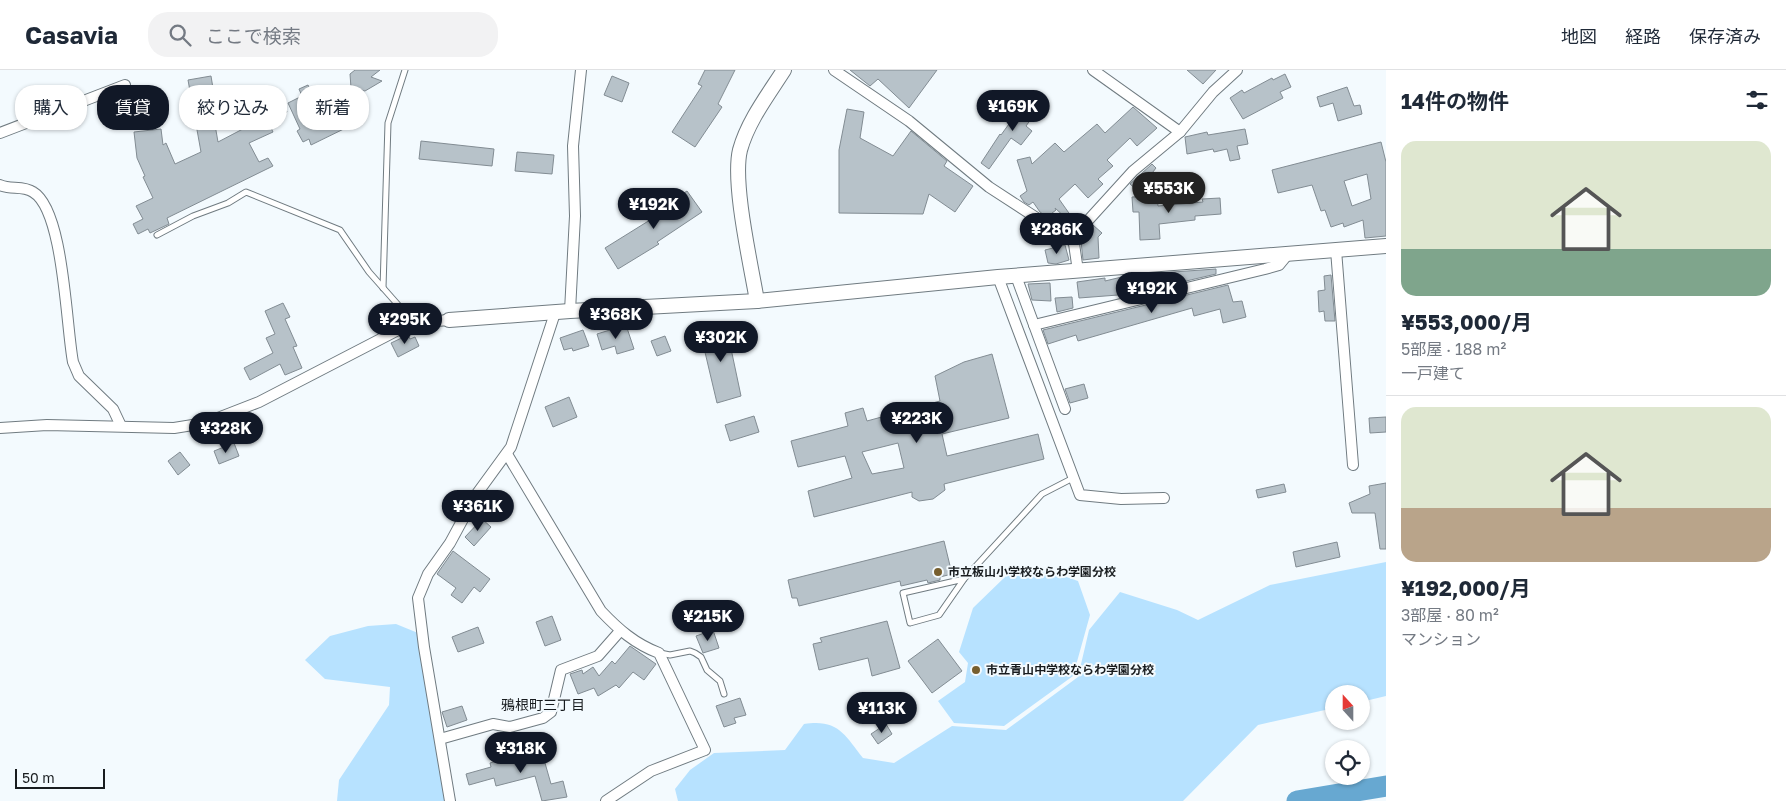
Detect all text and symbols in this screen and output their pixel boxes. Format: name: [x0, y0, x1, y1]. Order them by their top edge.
search box: [148, 12, 498, 57]
text: Casavia: [25, 20, 118, 49]
icon: search: [166, 21, 194, 49]
text: ここで検索: [206, 24, 301, 47]
text: 地図: [1561, 25, 1597, 47]
text: 経路: [1625, 25, 1661, 47]
text: 保存済み: [1689, 25, 1761, 47]
chip: 購入: [15, 85, 87, 130]
chip: 賃貸: [97, 85, 169, 130]
chip: 絞り込み: [179, 85, 287, 130]
chip: 新着: [297, 85, 369, 130]
icon: filters: [1743, 86, 1771, 114]
text: 14件の物件: [1401, 88, 1509, 114]
pin: ¥169K: [978, 90, 1048, 132]
text: ¥169K: [988, 96, 1038, 116]
pin: ¥553K: [1134, 172, 1204, 214]
icon: home: [1541, 174, 1631, 264]
text: ¥553K: [1143, 178, 1195, 198]
pin: ¥192K: [619, 188, 689, 230]
text: ¥192K: [629, 194, 679, 214]
pin: ¥286K: [1022, 212, 1092, 255]
text: ¥286K: [1031, 219, 1083, 239]
pin: ¥192K: [1117, 272, 1187, 314]
text: ¥192K: [1127, 278, 1177, 298]
pin: ¥368K: [581, 298, 651, 340]
pin: ¥295K: [370, 302, 440, 345]
text: ¥368K: [590, 304, 642, 324]
text: ¥295K: [379, 309, 431, 329]
text: ¥553,000/月: [1401, 309, 1532, 335]
pin: ¥302K: [686, 320, 756, 363]
text: ¥302K: [695, 327, 747, 347]
text: 5部屋 · 188 m²: [1401, 339, 1506, 359]
text: 一戸建て: [1401, 363, 1465, 383]
pin: ¥223K: [882, 402, 952, 444]
text: ¥223K: [891, 408, 943, 428]
pin: ¥328K: [191, 412, 261, 454]
text: ¥328K: [200, 418, 252, 438]
icon: home: [1541, 439, 1631, 529]
pin: ¥361K: [443, 490, 513, 532]
text: ¥361K: [453, 496, 503, 516]
place label: 市立板山小学校ならわ学園分校: [948, 564, 1116, 579]
marker: 市立板山小学校ならわ学園分校: [932, 566, 944, 578]
text: ¥192,000/月: [1401, 575, 1531, 601]
pin: ¥215K: [673, 600, 743, 642]
text: 3部屋 · 80 m²: [1401, 605, 1499, 625]
text: ¥215K: [683, 606, 733, 626]
text: マンション: [1401, 629, 1481, 649]
place label: 市立青山中学校ならわ学園分校: [986, 662, 1154, 677]
marker: 市立青山中学校ならわ学園分校: [970, 664, 982, 676]
north arrow: [1325, 685, 1370, 730]
map controls: [1325, 685, 1370, 785]
pin: ¥113K: [847, 692, 917, 734]
district label: 鴉根町三丁目: [501, 696, 585, 713]
text: ¥113K: [858, 698, 906, 718]
pin: ¥318K: [486, 732, 556, 774]
text: ¥318K: [496, 738, 546, 758]
button: locate: [1325, 740, 1370, 785]
scale bar: [15, 766, 105, 789]
text: 50 m: [22, 769, 55, 786]

